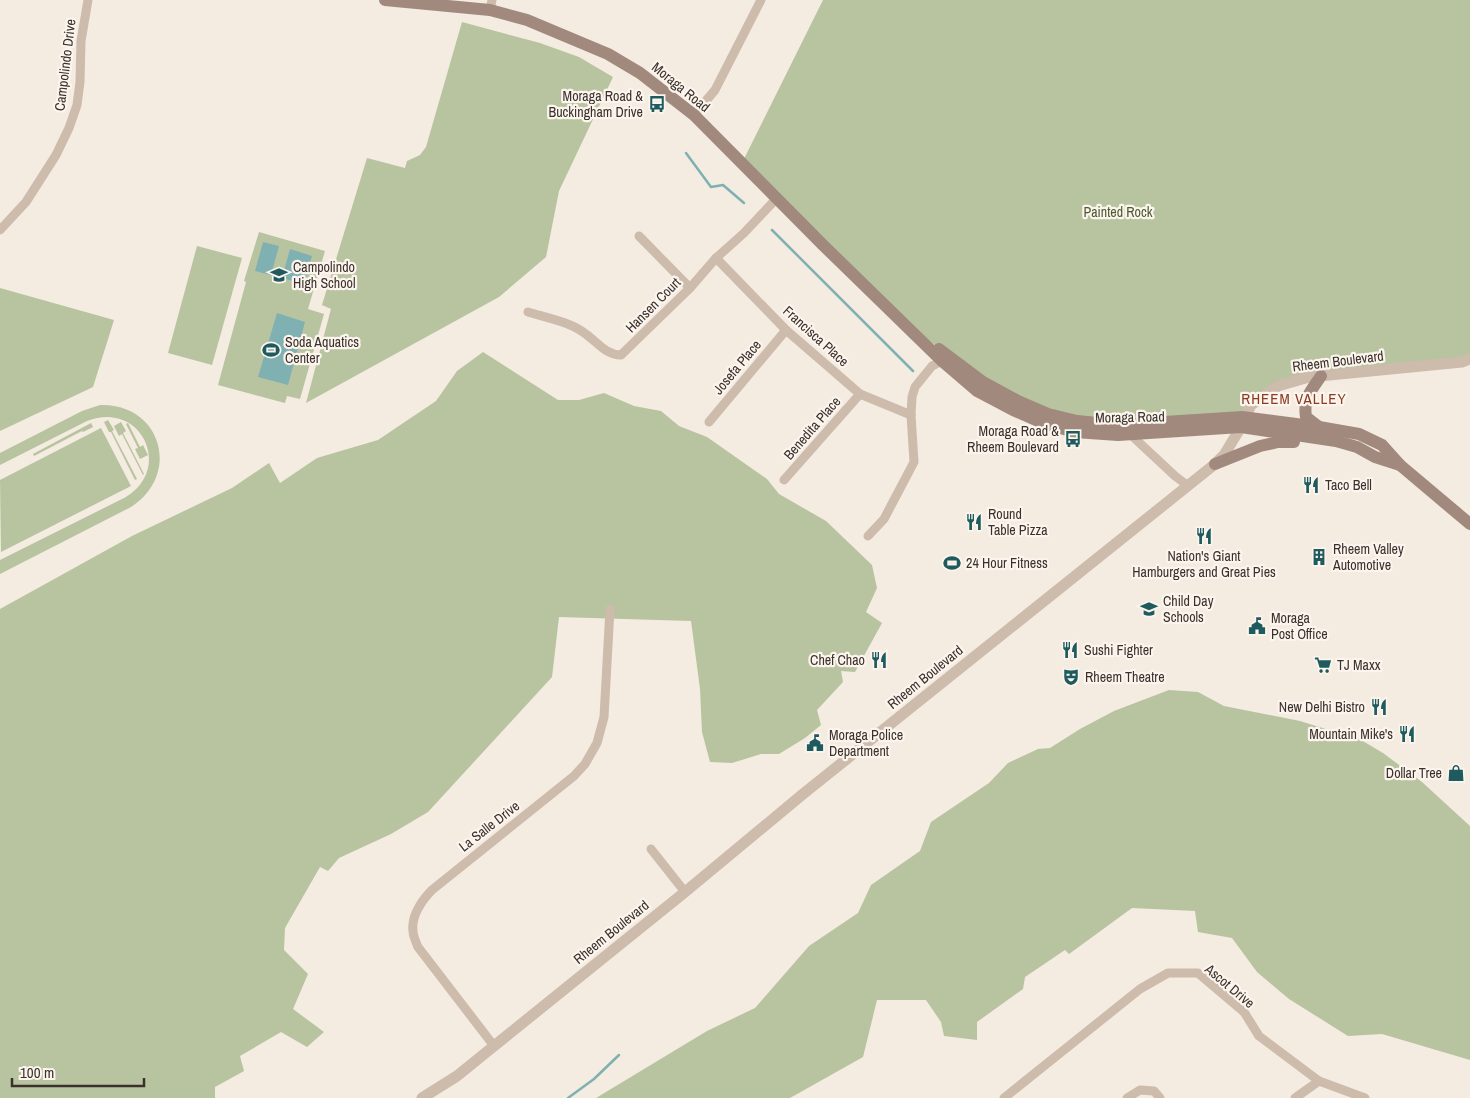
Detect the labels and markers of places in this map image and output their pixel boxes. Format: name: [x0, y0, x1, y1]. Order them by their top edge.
place label: Moraga Road & Buckingham Drive: [549, 87, 643, 121]
bus stop icon: Moraga Road & Buckingham Drive: [647, 94, 667, 114]
place label: Campolindo High School: [293, 258, 356, 292]
school or university icon: Campolindo High School: [269, 265, 289, 285]
place label: Soda Aquatics Center: [285, 333, 359, 367]
sports icon: Soda Aquatics Center: [261, 340, 281, 360]
place label: Moraga Road & Rheem Boulevard: [967, 422, 1059, 456]
bus stop icon: Moraga Road & Rheem Boulevard: [1063, 429, 1083, 449]
restaurant icon: Taco Bell: [1301, 475, 1321, 495]
place label: Taco Bell: [1325, 476, 1372, 494]
place label: Round Table Pizza: [988, 505, 1048, 539]
restaurant icon: Round Table Pizza: [964, 512, 984, 532]
restaurant icon: Nation's Giant Hamburgers and Great Pies: [1194, 526, 1214, 546]
place label: Rheem Valley Automotive: [1332, 540, 1404, 574]
place label: Nation's Giant Hamburgers and Great Pies: [1132, 547, 1276, 581]
building icon: Rheem Valley Automotive: [1309, 547, 1329, 567]
sports icon: 24 Hour Fitness: [942, 553, 962, 573]
place label: 24 Hour Fitness: [966, 554, 1048, 572]
place label: Child Day Schools: [1163, 592, 1214, 626]
school or university icon: Child Day Schools: [1139, 599, 1159, 619]
place label: Moraga Post Office: [1271, 609, 1328, 643]
public building icon: Moraga Post Office: [1247, 616, 1267, 636]
restaurant icon: Sushi Fighter: [1060, 640, 1080, 660]
place label: Sushi Fighter: [1084, 641, 1153, 659]
restaurant icon: Chef Chao: [869, 650, 889, 670]
place label: Chef Chao: [810, 651, 865, 669]
supermarket icon: TJ Maxx: [1313, 655, 1333, 675]
place label: TJ Maxx: [1337, 656, 1381, 674]
theatre icon: Rheem Theatre: [1061, 667, 1081, 687]
place label: Rheem Theatre: [1085, 668, 1165, 686]
restaurant icon: New Delhi Bistro: [1369, 697, 1389, 717]
place label: New Delhi Bistro: [1279, 698, 1365, 716]
restaurant icon: Mountain Mike's: [1397, 724, 1417, 744]
place label: Mountain Mike's: [1309, 725, 1393, 743]
place label: Moraga Police Department: [829, 726, 903, 760]
public building icon: Moraga Police Department: [805, 733, 825, 753]
shop icon: Dollar Tree: [1446, 763, 1466, 783]
place label: Dollar Tree: [1386, 764, 1442, 782]

